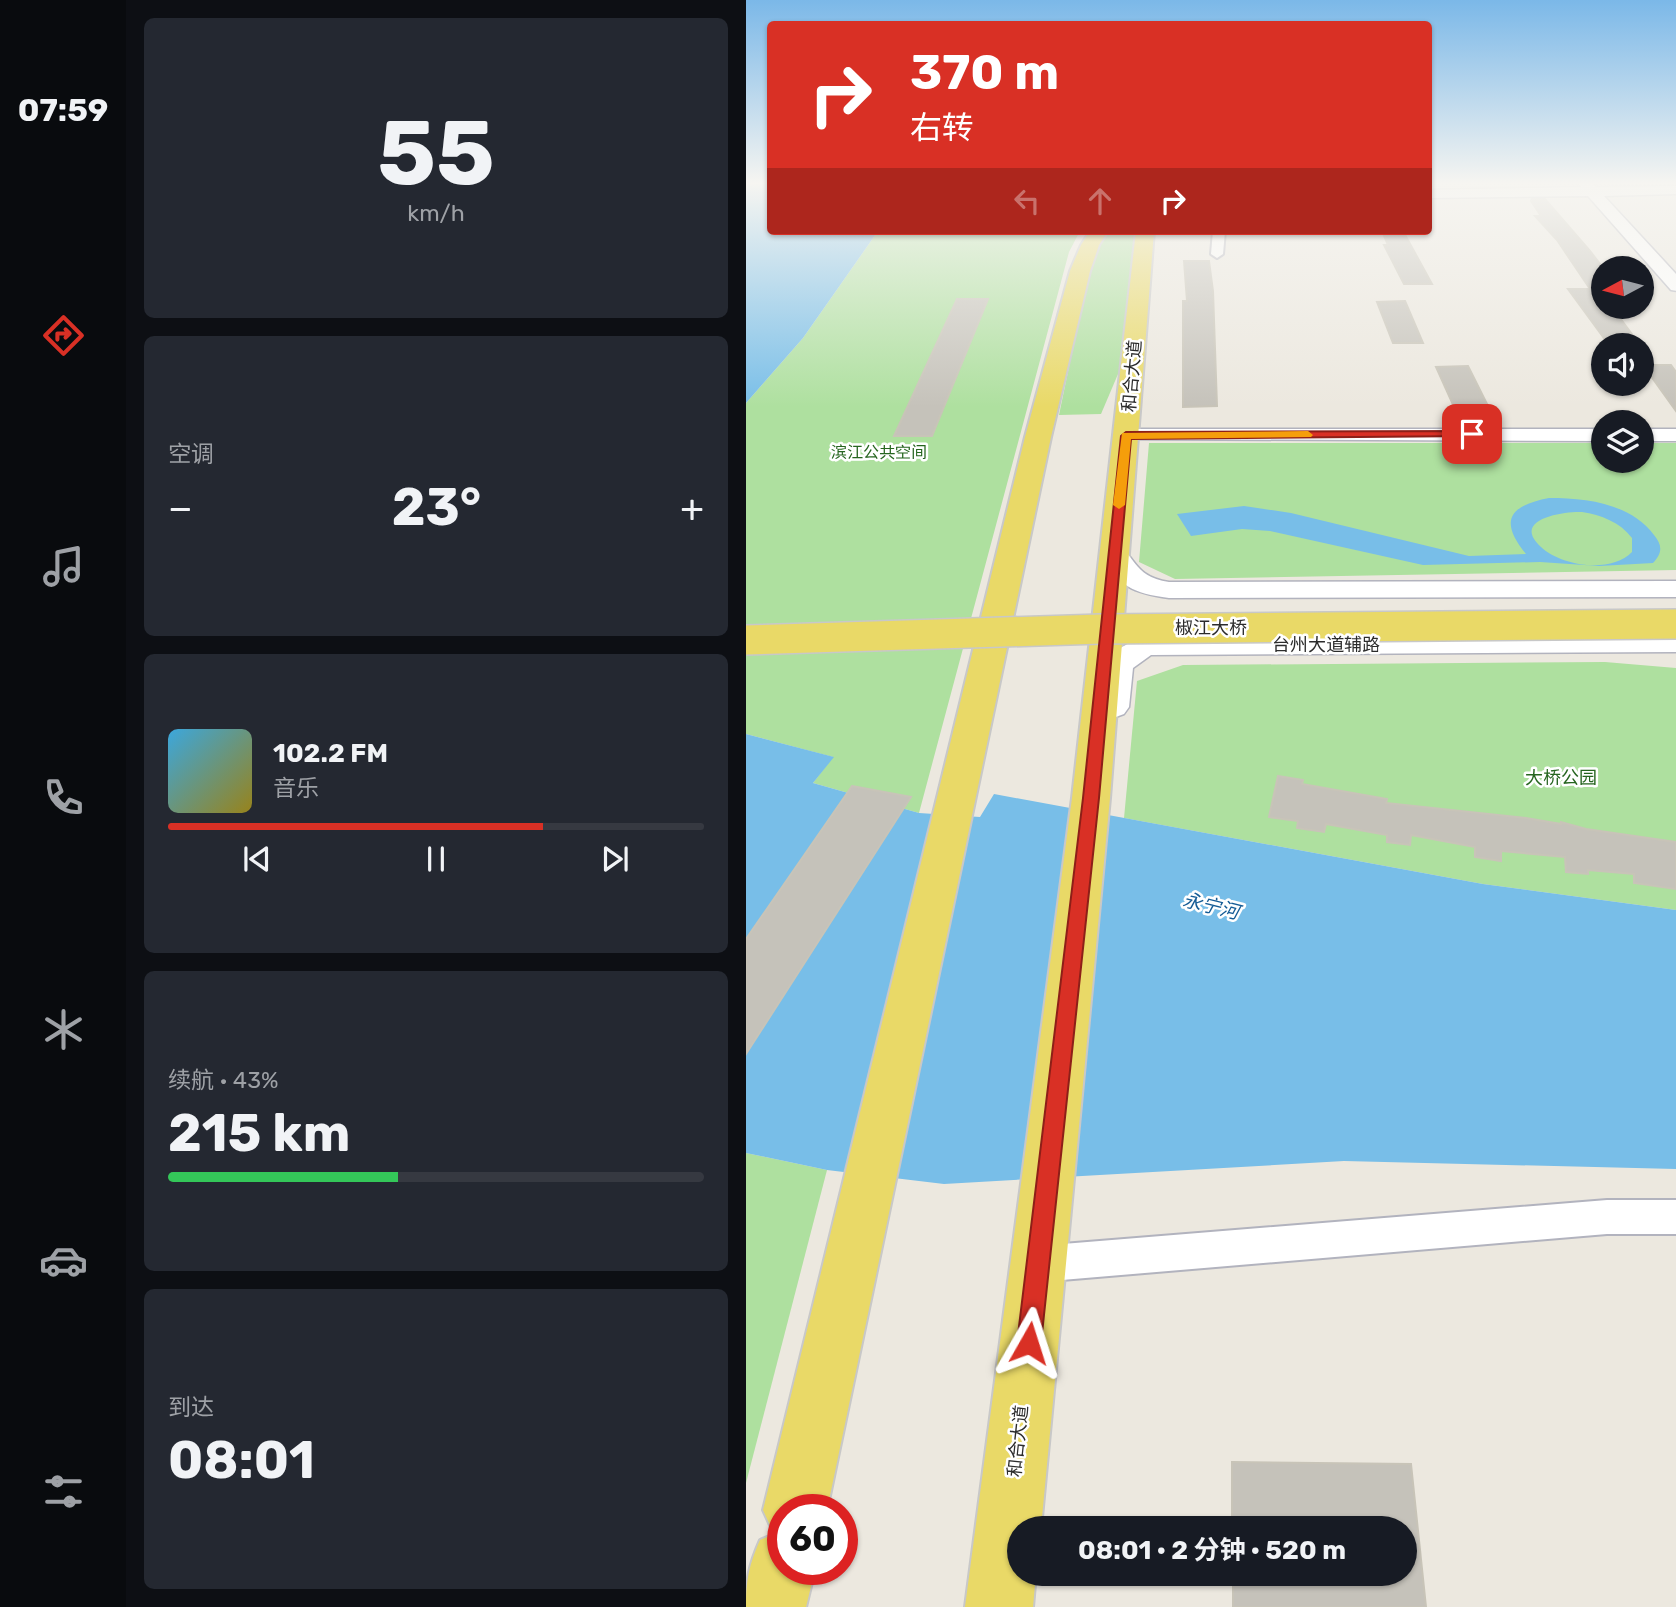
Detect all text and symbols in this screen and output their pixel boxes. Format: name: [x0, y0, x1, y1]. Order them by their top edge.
text: 370 m: [910, 43, 1059, 101]
icon: right: [795, 49, 886, 140]
text: 07:59: [18, 91, 108, 129]
text: 55: [377, 99, 495, 207]
text: 右转: [910, 109, 974, 147]
icon: left: [1008, 182, 1046, 220]
icon: ahead: [1081, 182, 1119, 220]
icon: right: [1154, 182, 1192, 220]
text: km/h: [407, 199, 465, 227]
north arrow: [1591, 256, 1654, 318]
map controls: [1591, 256, 1654, 473]
icon: directions: [39, 311, 88, 360]
button: sound: [1591, 333, 1654, 396]
street label: 和合大道: [1118, 339, 1146, 413]
pin: [1442, 404, 1502, 464]
button: layers: [1591, 410, 1654, 473]
icon: arrive: [1453, 415, 1491, 453]
text: 空调: [168, 440, 214, 468]
park label: 滨江公共空间: [831, 443, 927, 462]
text: 23°: [392, 476, 481, 538]
text: −: [168, 485, 193, 531]
text: +: [680, 485, 704, 531]
icon: music: [39, 542, 88, 591]
street label: 椒江大桥: [1175, 617, 1247, 639]
street label: 台州大道辅路: [1272, 634, 1380, 656]
text: 102.2 FM: [273, 738, 388, 769]
park label: 大桥公园: [1525, 767, 1597, 789]
icon: phone: [39, 773, 88, 822]
text: 音乐: [273, 774, 319, 802]
icon: previous: [238, 840, 276, 878]
icon: pause: [417, 840, 455, 878]
icon: next: [596, 840, 634, 878]
water label: 永宁河: [1181, 888, 1245, 925]
icon: climate: [39, 1005, 88, 1054]
text: 续航 · 43%: [168, 1066, 278, 1094]
text: 215 km: [168, 1102, 350, 1164]
icon: car: [39, 1236, 88, 1285]
position arrow: [992, 1306, 1066, 1380]
text: 到达: [168, 1393, 214, 1421]
street label: 和合大道: [1003, 1404, 1033, 1478]
text: 08:01: [168, 1429, 315, 1491]
icon: filters: [39, 1467, 88, 1516]
speed limit sign: 60: [767, 1494, 858, 1585]
text: 08:01 · 2 分钟 · 520 m: [1078, 1535, 1346, 1566]

